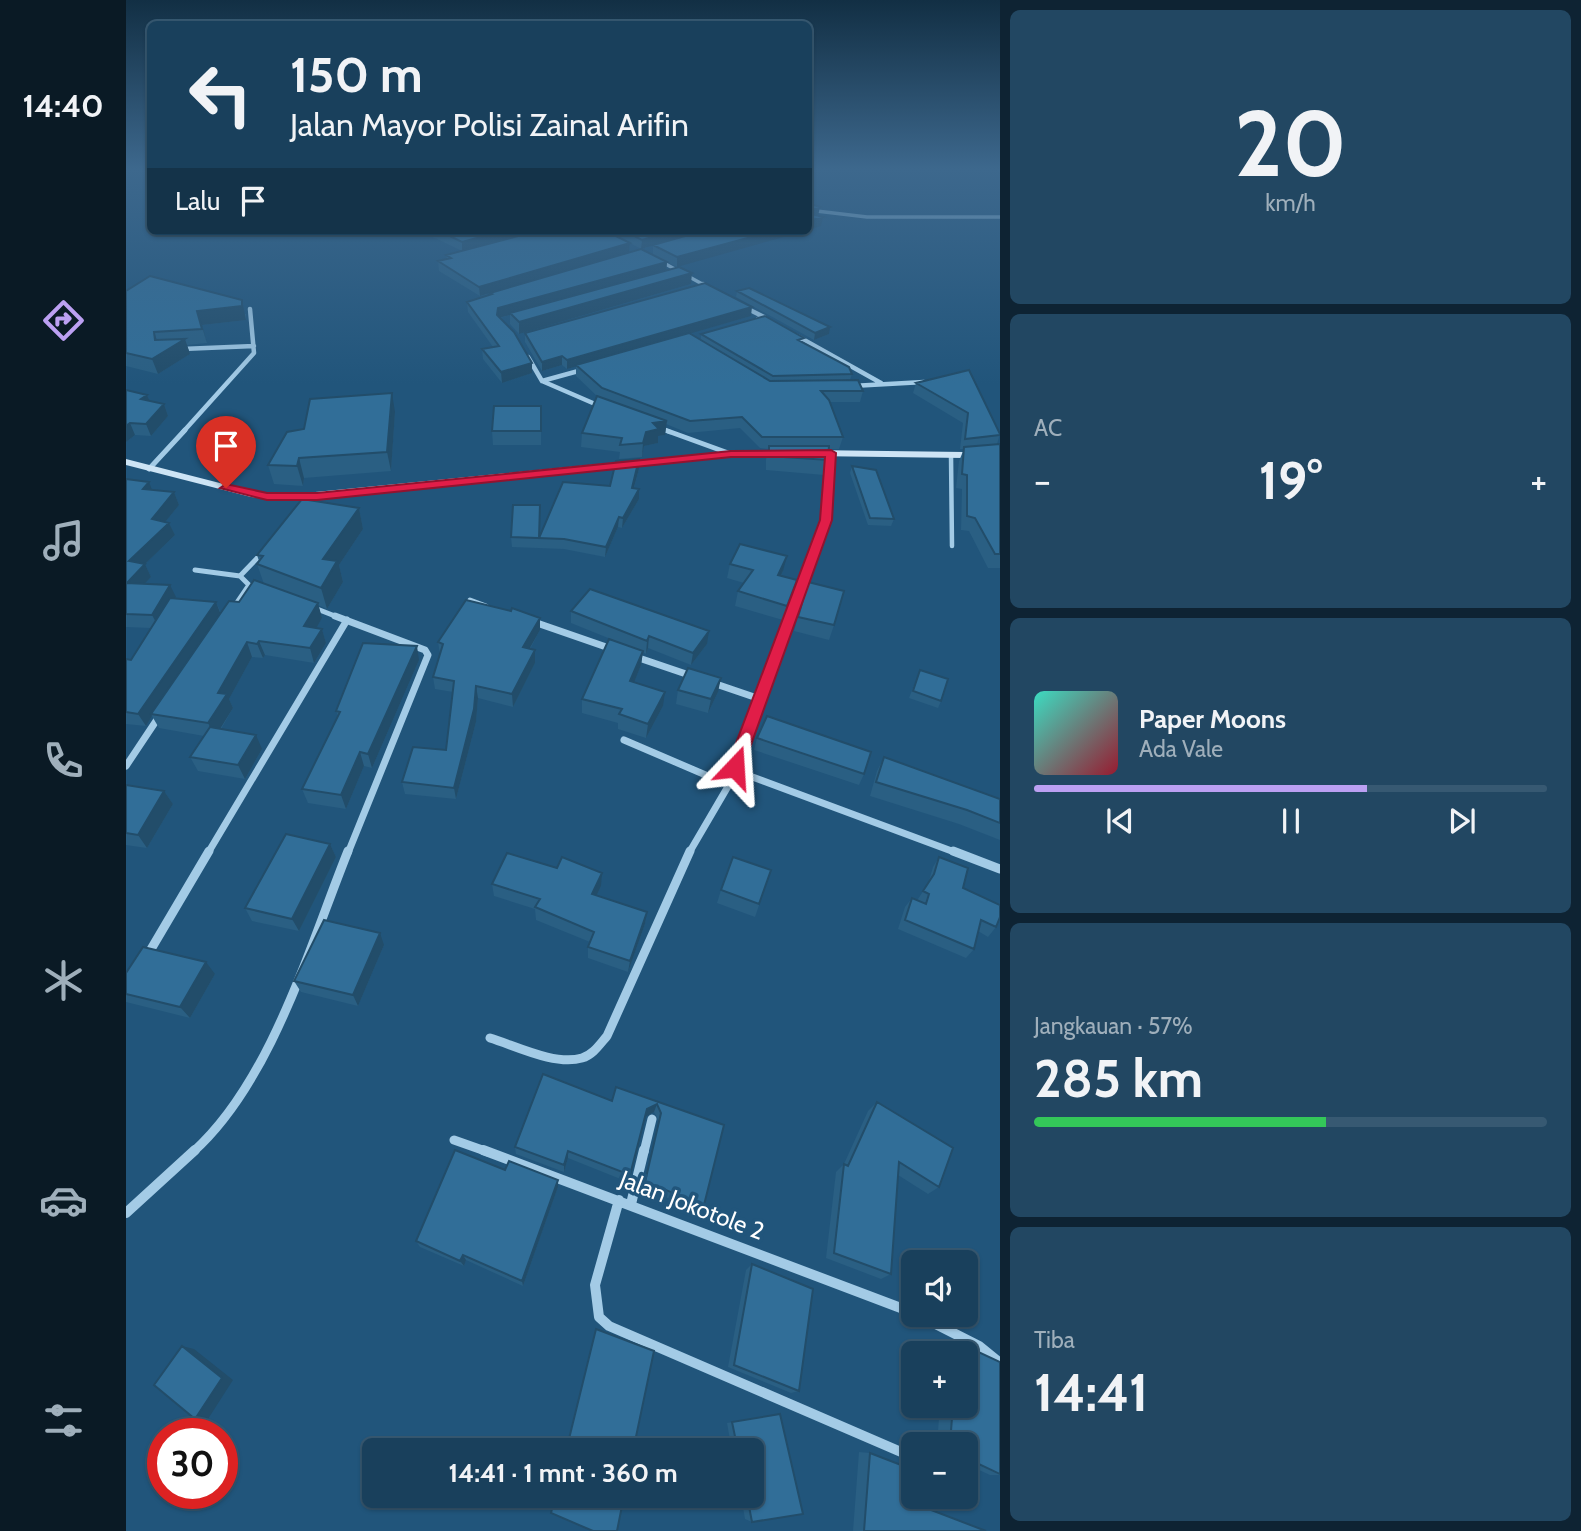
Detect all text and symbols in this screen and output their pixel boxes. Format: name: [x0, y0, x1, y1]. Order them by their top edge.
text: 150 m: [290, 45, 423, 104]
icon: left: [175, 49, 266, 140]
text: 14:40: [22, 86, 104, 125]
text: 20: [1234, 88, 1347, 199]
text: Jalan Mayor Polisi Zainal Arifin: [290, 105, 689, 144]
icon: arrive: [234, 182, 272, 220]
text: Lalu: [175, 185, 220, 217]
text: km/h: [1265, 189, 1316, 217]
icon: directions: [39, 296, 88, 345]
text: AC: [1034, 414, 1062, 442]
pin: [196, 416, 256, 488]
icon: arrive: [207, 427, 245, 465]
text: 19°: [1259, 449, 1322, 512]
text: −: [1034, 457, 1051, 504]
text: +: [1530, 457, 1547, 504]
icon: music: [39, 516, 88, 565]
text: Paper Moons: [1139, 703, 1286, 735]
position arrow: [698, 730, 772, 804]
text: Ada Vale: [1139, 735, 1223, 763]
icon: phone: [39, 736, 88, 785]
icon: previous: [1101, 802, 1139, 840]
icon: pause: [1272, 802, 1310, 840]
icon: next: [1443, 802, 1481, 840]
icon: climate: [39, 956, 88, 1005]
text: Jangkauan · 57%: [1034, 1012, 1193, 1040]
text: 285 km: [1034, 1047, 1203, 1110]
street label: Jalan Jokotole 2: [615, 1164, 768, 1246]
icon: car: [39, 1176, 88, 1225]
map controls: [901, 1250, 978, 1509]
button: sound: [901, 1250, 978, 1327]
text: Tiba: [1034, 1326, 1075, 1354]
button: +: [901, 1341, 978, 1418]
text: 14:41: [1034, 1361, 1148, 1424]
icon: filters: [39, 1396, 88, 1445]
speed limit sign: 30: [147, 1418, 238, 1509]
button: −: [901, 1432, 978, 1509]
text: 14:41 · 1 mnt · 360 m: [448, 1457, 678, 1489]

